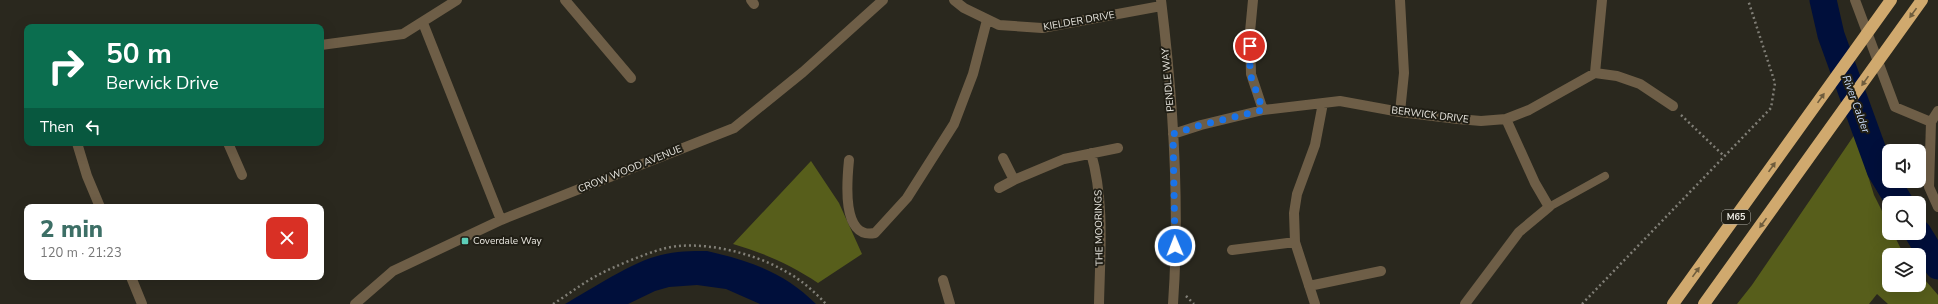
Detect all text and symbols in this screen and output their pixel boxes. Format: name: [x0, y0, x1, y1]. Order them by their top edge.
street label: KIELDER DRIVE: [1042, 8, 1116, 34]
one-way arrow: [1909, 8, 1917, 18]
pin: [1233, 29, 1267, 63]
text: 50 m: [106, 35, 172, 73]
icon: arrive: [1239, 35, 1261, 57]
icon: right: [40, 40, 92, 92]
street label: PENDLE WAY: [1158, 47, 1178, 112]
text: Berwick Drive: [106, 71, 219, 95]
water label: River Calder: [1839, 73, 1874, 136]
one-way arrow: [1860, 75, 1869, 86]
one-way arrow: [1817, 93, 1825, 103]
street label: BERWICK DRIVE: [1391, 103, 1470, 127]
icon: left: [82, 116, 104, 138]
text: Then: [40, 117, 74, 137]
street label: CROW WOOD AVENUE: [576, 142, 684, 196]
map controls: [1882, 144, 1926, 292]
button: sound: [1882, 144, 1926, 188]
one-way arrow: [1768, 162, 1776, 172]
street label: THE MOORINGS: [1091, 190, 1107, 266]
button: search: [1882, 196, 1926, 240]
road number: M65: [1722, 210, 1750, 224]
text: 2 min: [40, 213, 103, 245]
button: close: [266, 217, 308, 259]
one-way arrow: [1758, 217, 1767, 228]
position arrow: [1154, 225, 1196, 267]
place label: Coverdale Way: [473, 234, 542, 248]
marker: Coverdale Way: [460, 236, 470, 246]
text: 120 m · 21:23: [40, 244, 122, 262]
button: layers: [1882, 248, 1926, 292]
one-way arrow: [1692, 267, 1700, 278]

